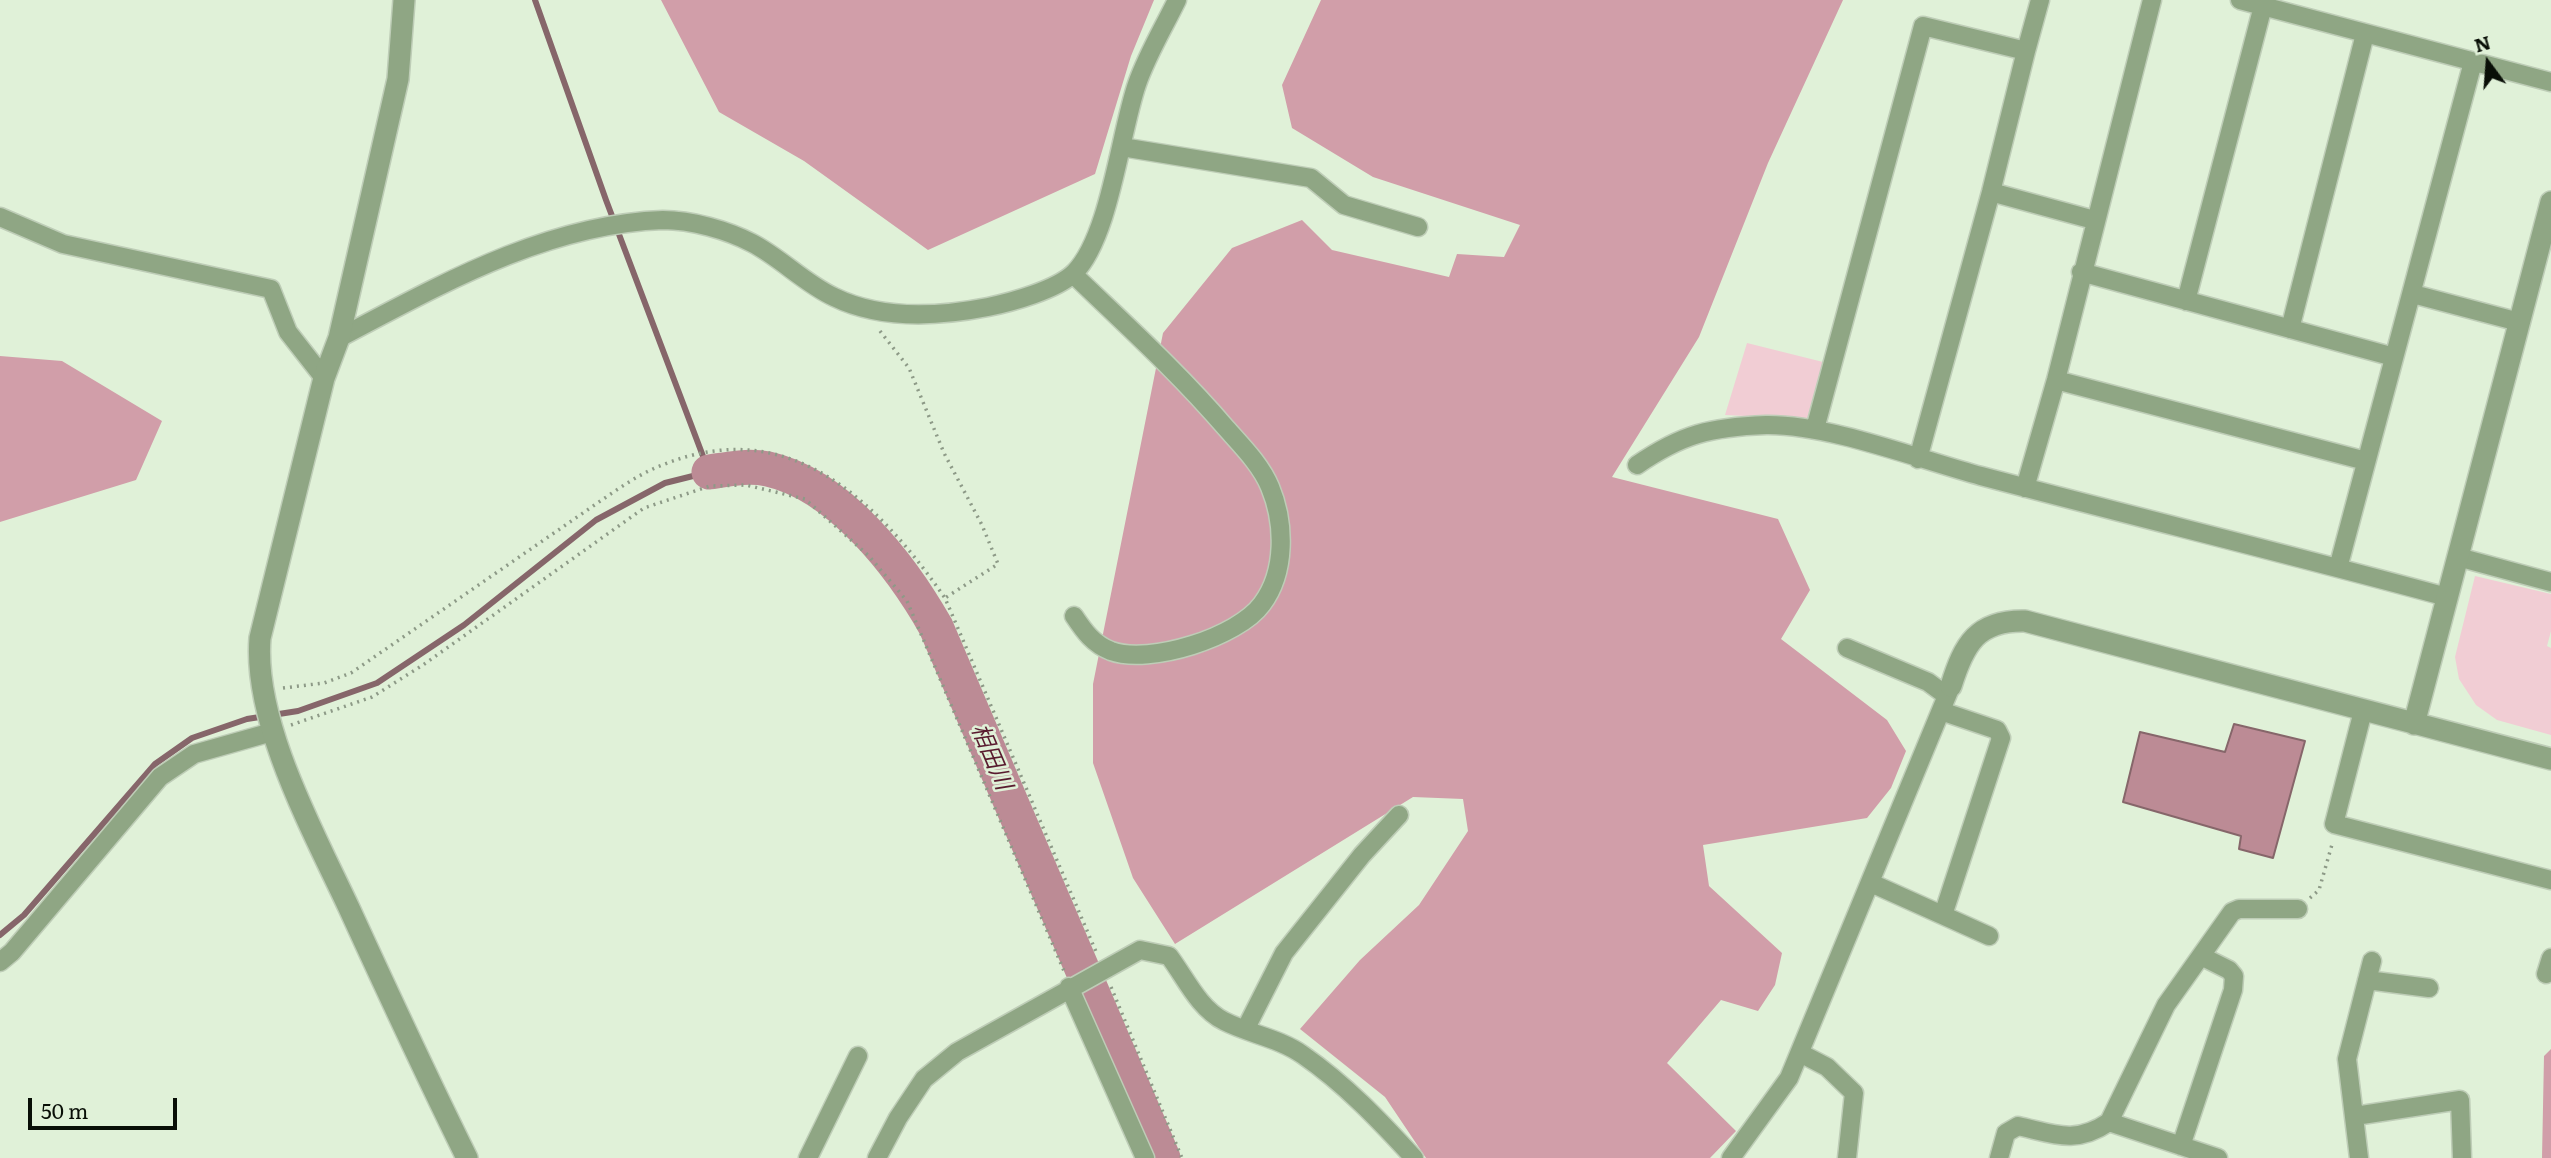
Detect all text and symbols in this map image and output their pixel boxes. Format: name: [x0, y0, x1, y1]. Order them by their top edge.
text: N: [2471, 27, 2494, 58]
north arrow: [2453, 28, 2523, 98]
water label: 相田川: [965, 720, 1017, 794]
scale bar: [32, 1084, 180, 1128]
text: 50 m: [41, 1094, 88, 1125]

